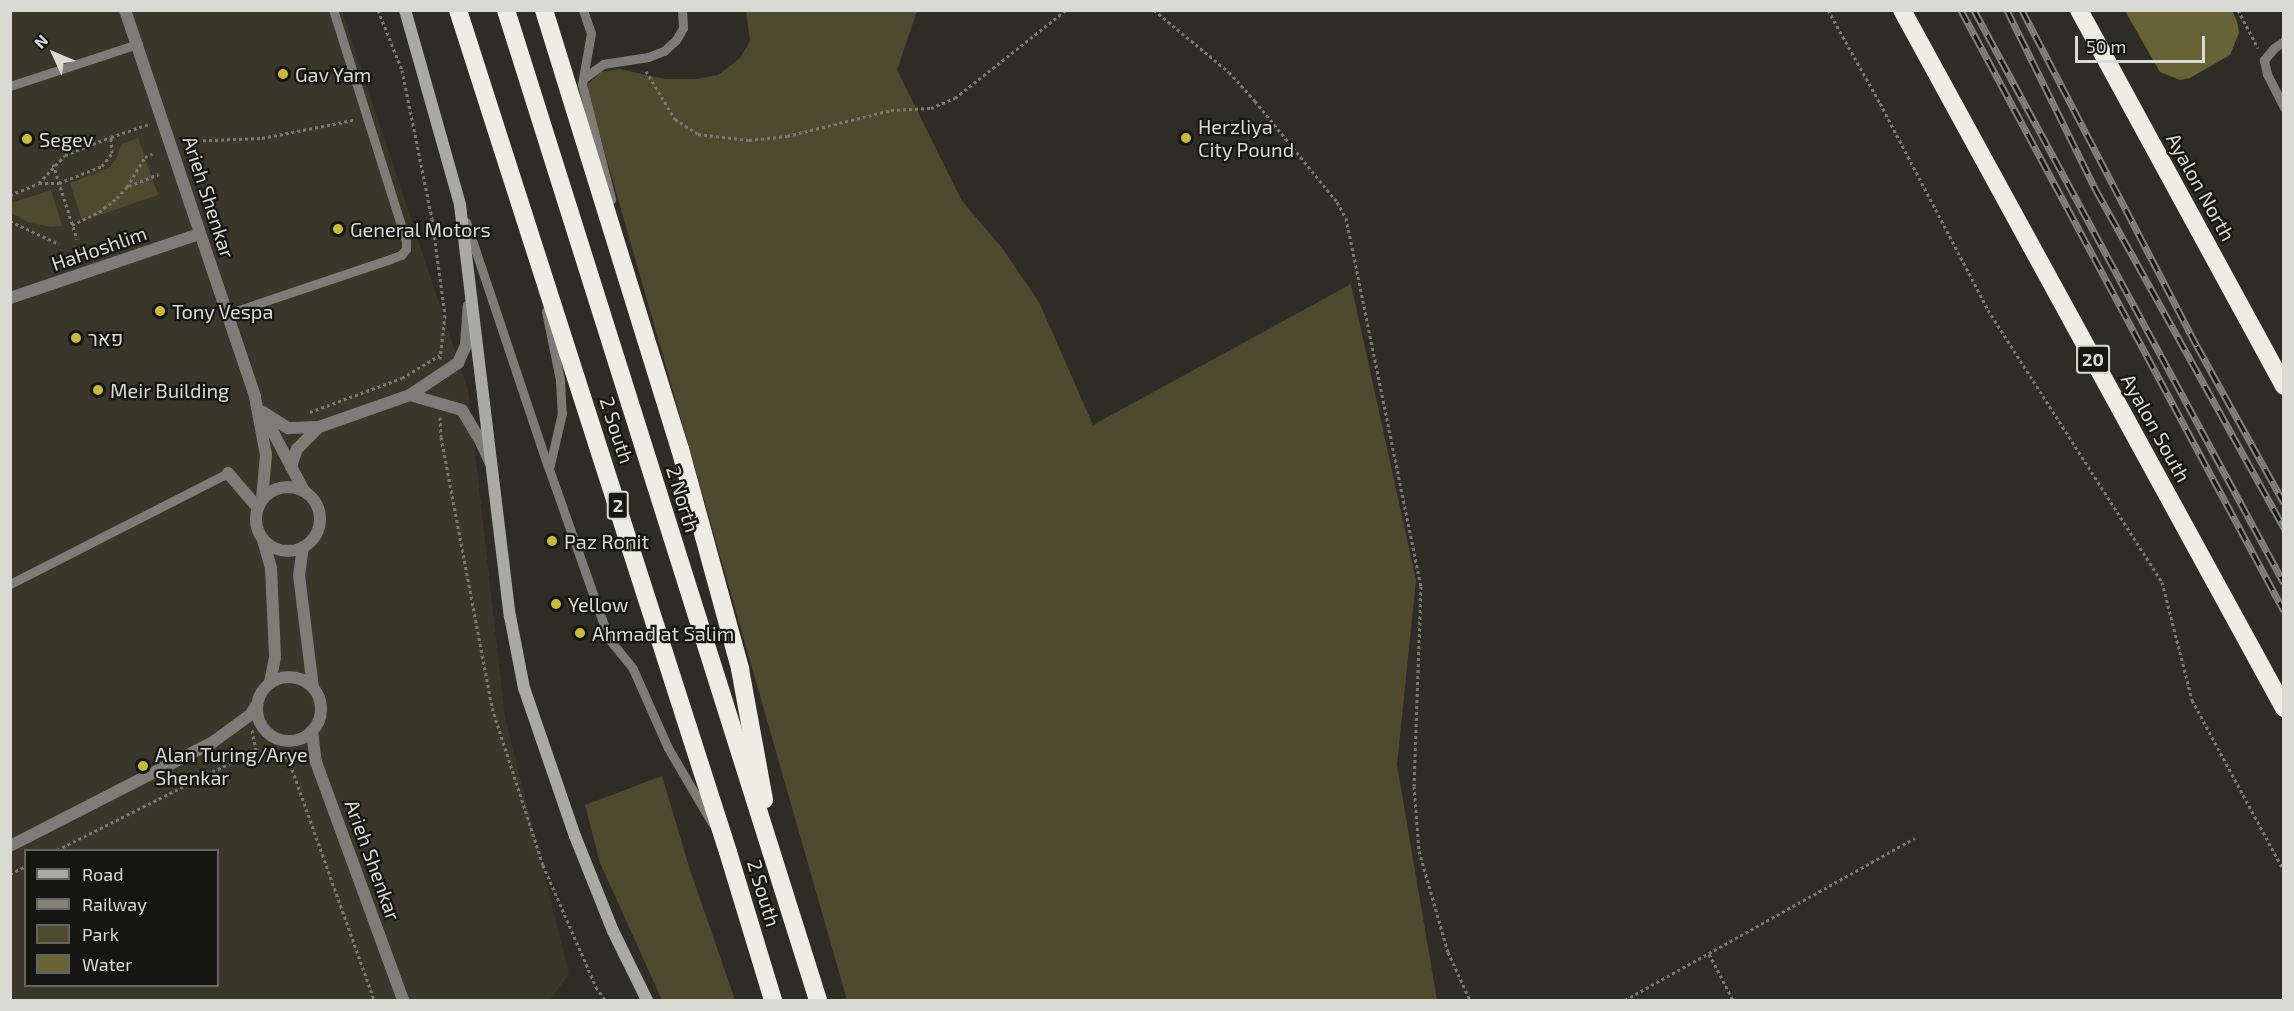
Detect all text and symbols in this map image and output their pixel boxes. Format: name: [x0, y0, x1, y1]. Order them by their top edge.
north arrow: [24, 24, 84, 84]
scale bar: [2078, 24, 2208, 62]
text: N: [30, 30, 52, 52]
text: 50 m: [2086, 35, 2126, 57]
place label: Gav Yam: [295, 62, 372, 86]
marker: Gav Yam: [276, 67, 290, 81]
place label: Herzliya City Pound: [1198, 114, 1295, 161]
place label: Segev: [39, 127, 93, 151]
street label: Ayalon North: [2162, 129, 2240, 245]
marker: Herzliya City Pound: [1179, 131, 1193, 145]
marker: Segev: [20, 132, 34, 146]
street label: Arieh Shenkar: [178, 133, 240, 261]
place label: General Motors: [350, 217, 491, 241]
street label: HaHoshlim: [48, 220, 150, 276]
marker: General Motors: [331, 222, 345, 236]
place label: Tony Vespa: [172, 299, 274, 323]
marker: Tony Vespa: [153, 304, 167, 318]
place label: פאר: [88, 326, 123, 350]
marker: פאר: [69, 331, 83, 345]
road number: 20: [2075, 344, 2111, 374]
street label: Ayalon South: [2116, 370, 2196, 486]
place label: Meir Building: [110, 378, 230, 402]
marker: Meir Building: [91, 383, 105, 397]
street label: 2 South: [595, 394, 639, 466]
street label: 2 North: [662, 463, 704, 535]
road number: 2: [606, 490, 630, 520]
place label: Paz Ronit: [564, 529, 649, 553]
marker: Paz Ronit: [545, 534, 559, 548]
place label: Yellow: [568, 592, 628, 616]
marker: Yellow: [549, 597, 563, 611]
place label: Ahmad at Salim: [592, 621, 734, 645]
marker: Ahmad at Salim: [573, 626, 587, 640]
place label: Alan Turing/Arye Shenkar: [155, 742, 308, 789]
marker: Alan Turing/Arye Shenkar: [136, 759, 150, 773]
street label: Arieh Shenkar: [340, 796, 406, 924]
legend: [24, 849, 219, 987]
street label: 2 South: [742, 857, 786, 929]
text: Road: [82, 863, 123, 885]
text: Railway: [82, 893, 147, 915]
text: Park: [82, 923, 119, 945]
text: Water: [82, 953, 132, 975]

